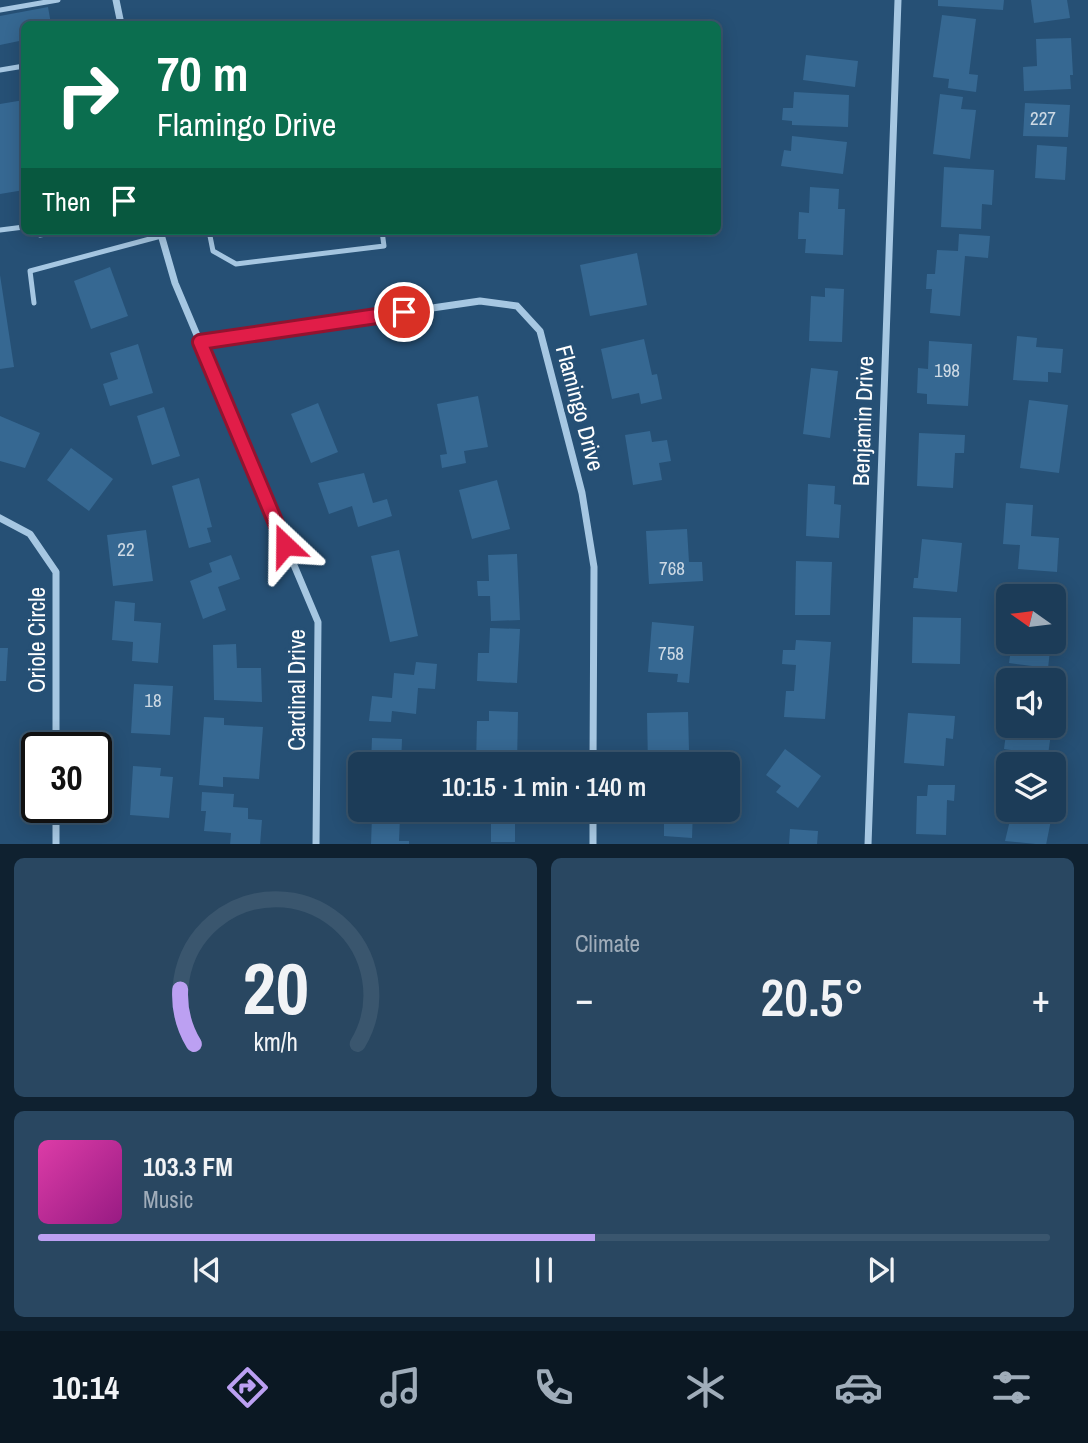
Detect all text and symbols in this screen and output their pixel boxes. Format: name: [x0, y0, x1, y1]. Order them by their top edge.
text: 70 m: [157, 40, 249, 106]
icon: right: [42, 49, 133, 140]
text: Flamingo Drive: [157, 103, 336, 146]
house number: 227: [1030, 105, 1056, 131]
icon: arrive: [105, 182, 143, 220]
text: Then: [42, 184, 91, 219]
pin: [374, 282, 434, 342]
icon: arrive: [385, 293, 423, 331]
street label: Flamingo Drive: [549, 342, 612, 474]
street label: Benjamin Drive: [845, 355, 880, 486]
house number: 198: [934, 357, 960, 383]
position arrow: [248, 508, 322, 582]
house number: 22: [117, 536, 135, 562]
house number: 768: [659, 555, 685, 581]
north arrow: [996, 584, 1066, 654]
map controls: [996, 584, 1066, 822]
street label: Oriole Circle: [21, 587, 52, 693]
street label: Cardinal Drive: [281, 629, 312, 751]
house number: 758: [658, 640, 684, 666]
button: sound: [996, 668, 1066, 738]
house number: 18: [144, 687, 162, 713]
speed limit sign: 30: [21, 732, 112, 823]
button: layers: [996, 752, 1066, 822]
text: 10:15 · 1 min · 140 m: [442, 769, 646, 804]
text: Climate: [575, 928, 640, 959]
text: 20: [242, 939, 309, 1037]
text: 20.5°: [761, 962, 864, 1032]
text: −: [575, 973, 593, 1024]
text: +: [1032, 973, 1050, 1024]
text: km/h: [253, 1024, 298, 1058]
text: 103.3 FM: [143, 1149, 233, 1184]
text: Music: [143, 1184, 193, 1215]
icon: previous: [188, 1251, 226, 1289]
icon: pause: [525, 1251, 563, 1289]
icon: next: [862, 1251, 900, 1289]
icon: directions: [223, 1363, 272, 1412]
icon: music: [376, 1363, 425, 1412]
icon: phone: [529, 1363, 578, 1412]
icon: climate: [681, 1363, 730, 1412]
icon: car: [834, 1363, 883, 1412]
icon: filters: [987, 1363, 1036, 1412]
text: 10:14: [52, 1366, 119, 1409]

